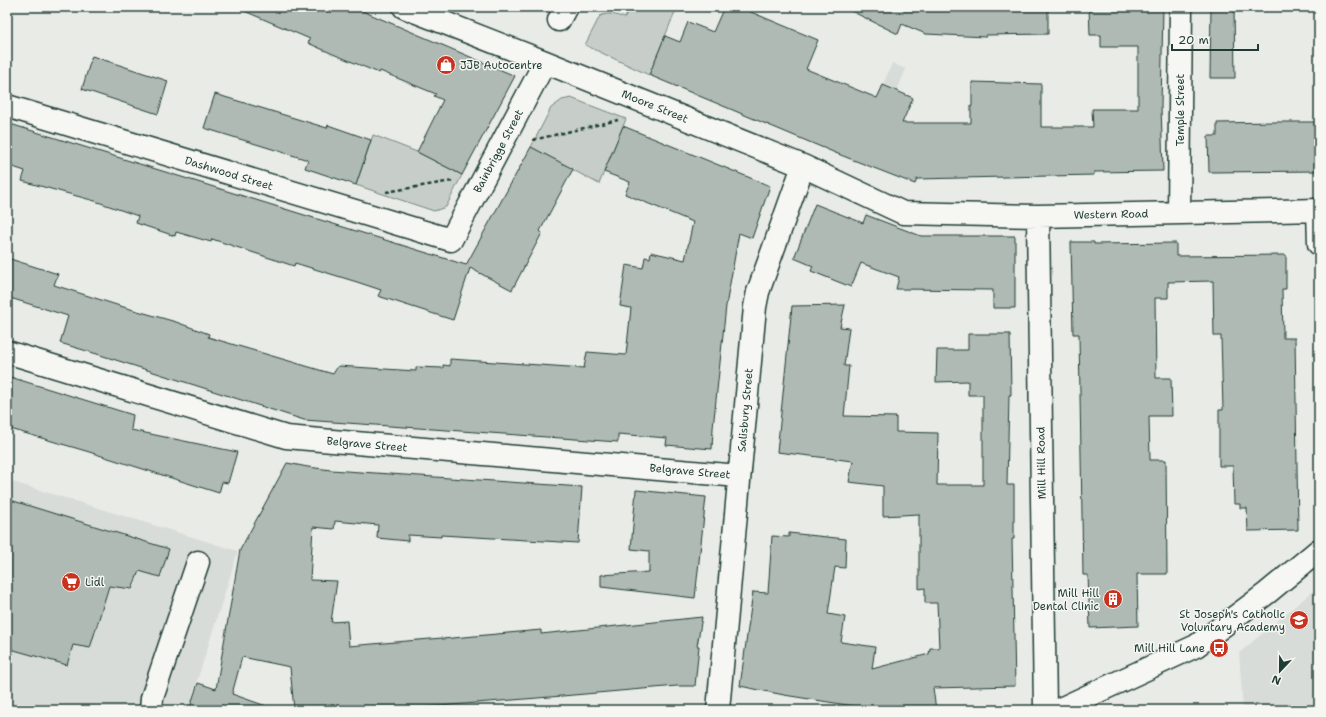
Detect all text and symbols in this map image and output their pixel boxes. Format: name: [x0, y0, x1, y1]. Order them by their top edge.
scale bar: [1172, 26, 1258, 52]
text: 20 m: [1178, 32, 1209, 48]
shop icon: JJB Autocentre: [435, 54, 457, 76]
place label: JJB Autocentre: [460, 58, 542, 73]
street label: Temple Street: [1173, 73, 1188, 146]
street label: Moore Street: [619, 86, 691, 127]
street label: Bainbrigge Street: [470, 107, 527, 196]
street label: Dashwood Street: [183, 153, 275, 194]
street label: Western Road: [1073, 206, 1149, 223]
street label: Salisbury Street: [734, 367, 757, 453]
street label: Mill Hill Road: [1033, 426, 1050, 500]
street label: Belgrave Street: [326, 433, 408, 456]
street label: Belgrave Street: [649, 460, 731, 483]
supermarket icon: Lidl: [60, 571, 82, 593]
place label: Lidl: [85, 575, 105, 590]
place label: Mill Hill Dental Clinic: [1033, 586, 1100, 614]
building icon: Mill Hill Dental Clinic: [1102, 588, 1124, 610]
place label: St Joseph's Catholic Voluntary Academy: [1179, 607, 1285, 635]
school or university icon: St Joseph's Catholic Voluntary Academy: [1288, 609, 1310, 631]
bus stop icon: Mill Hill Lane: [1208, 637, 1230, 659]
place label: Mill Hill Lane: [1134, 641, 1205, 656]
north arrow: [1260, 651, 1300, 691]
text: N: [1269, 671, 1283, 688]

